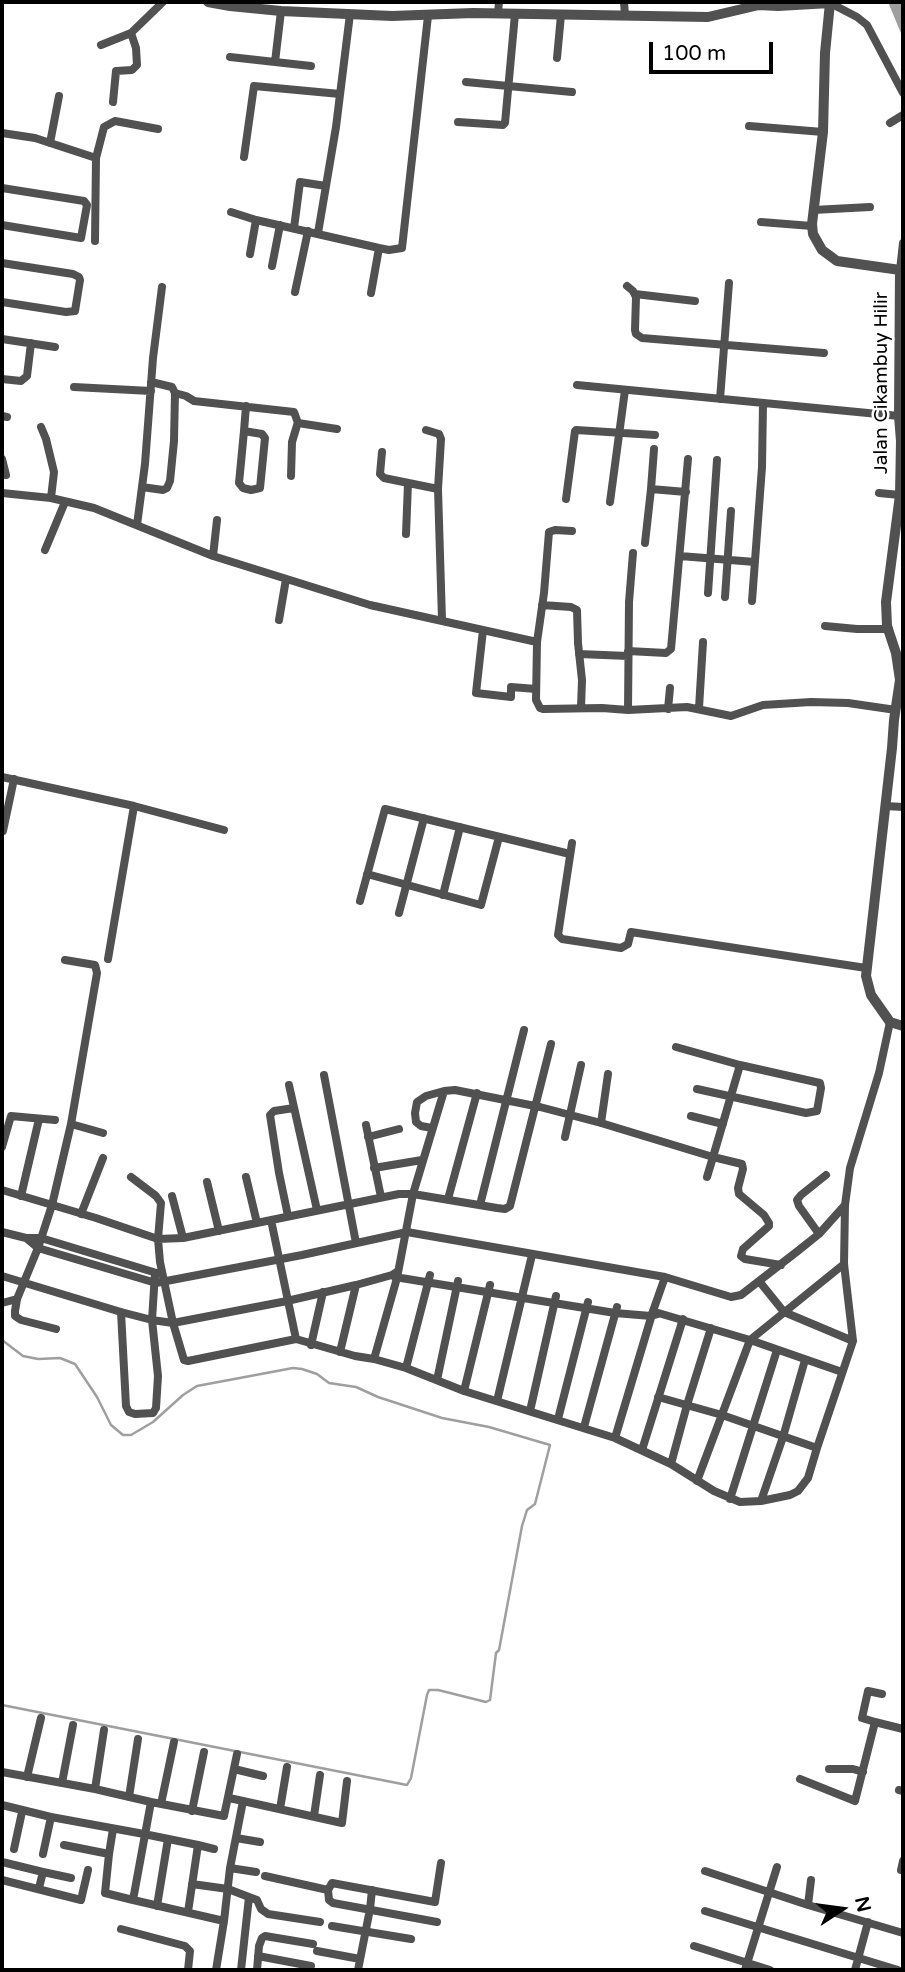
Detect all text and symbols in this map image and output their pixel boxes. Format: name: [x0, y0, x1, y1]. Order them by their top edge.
scale bar: [653, 28, 777, 72]
text: 100 m: [662, 41, 726, 66]
street label: Jalan Cikambuy Hilir: [871, 292, 893, 474]
north arrow: [807, 1874, 877, 1944]
text: N: [850, 1894, 875, 1914]

